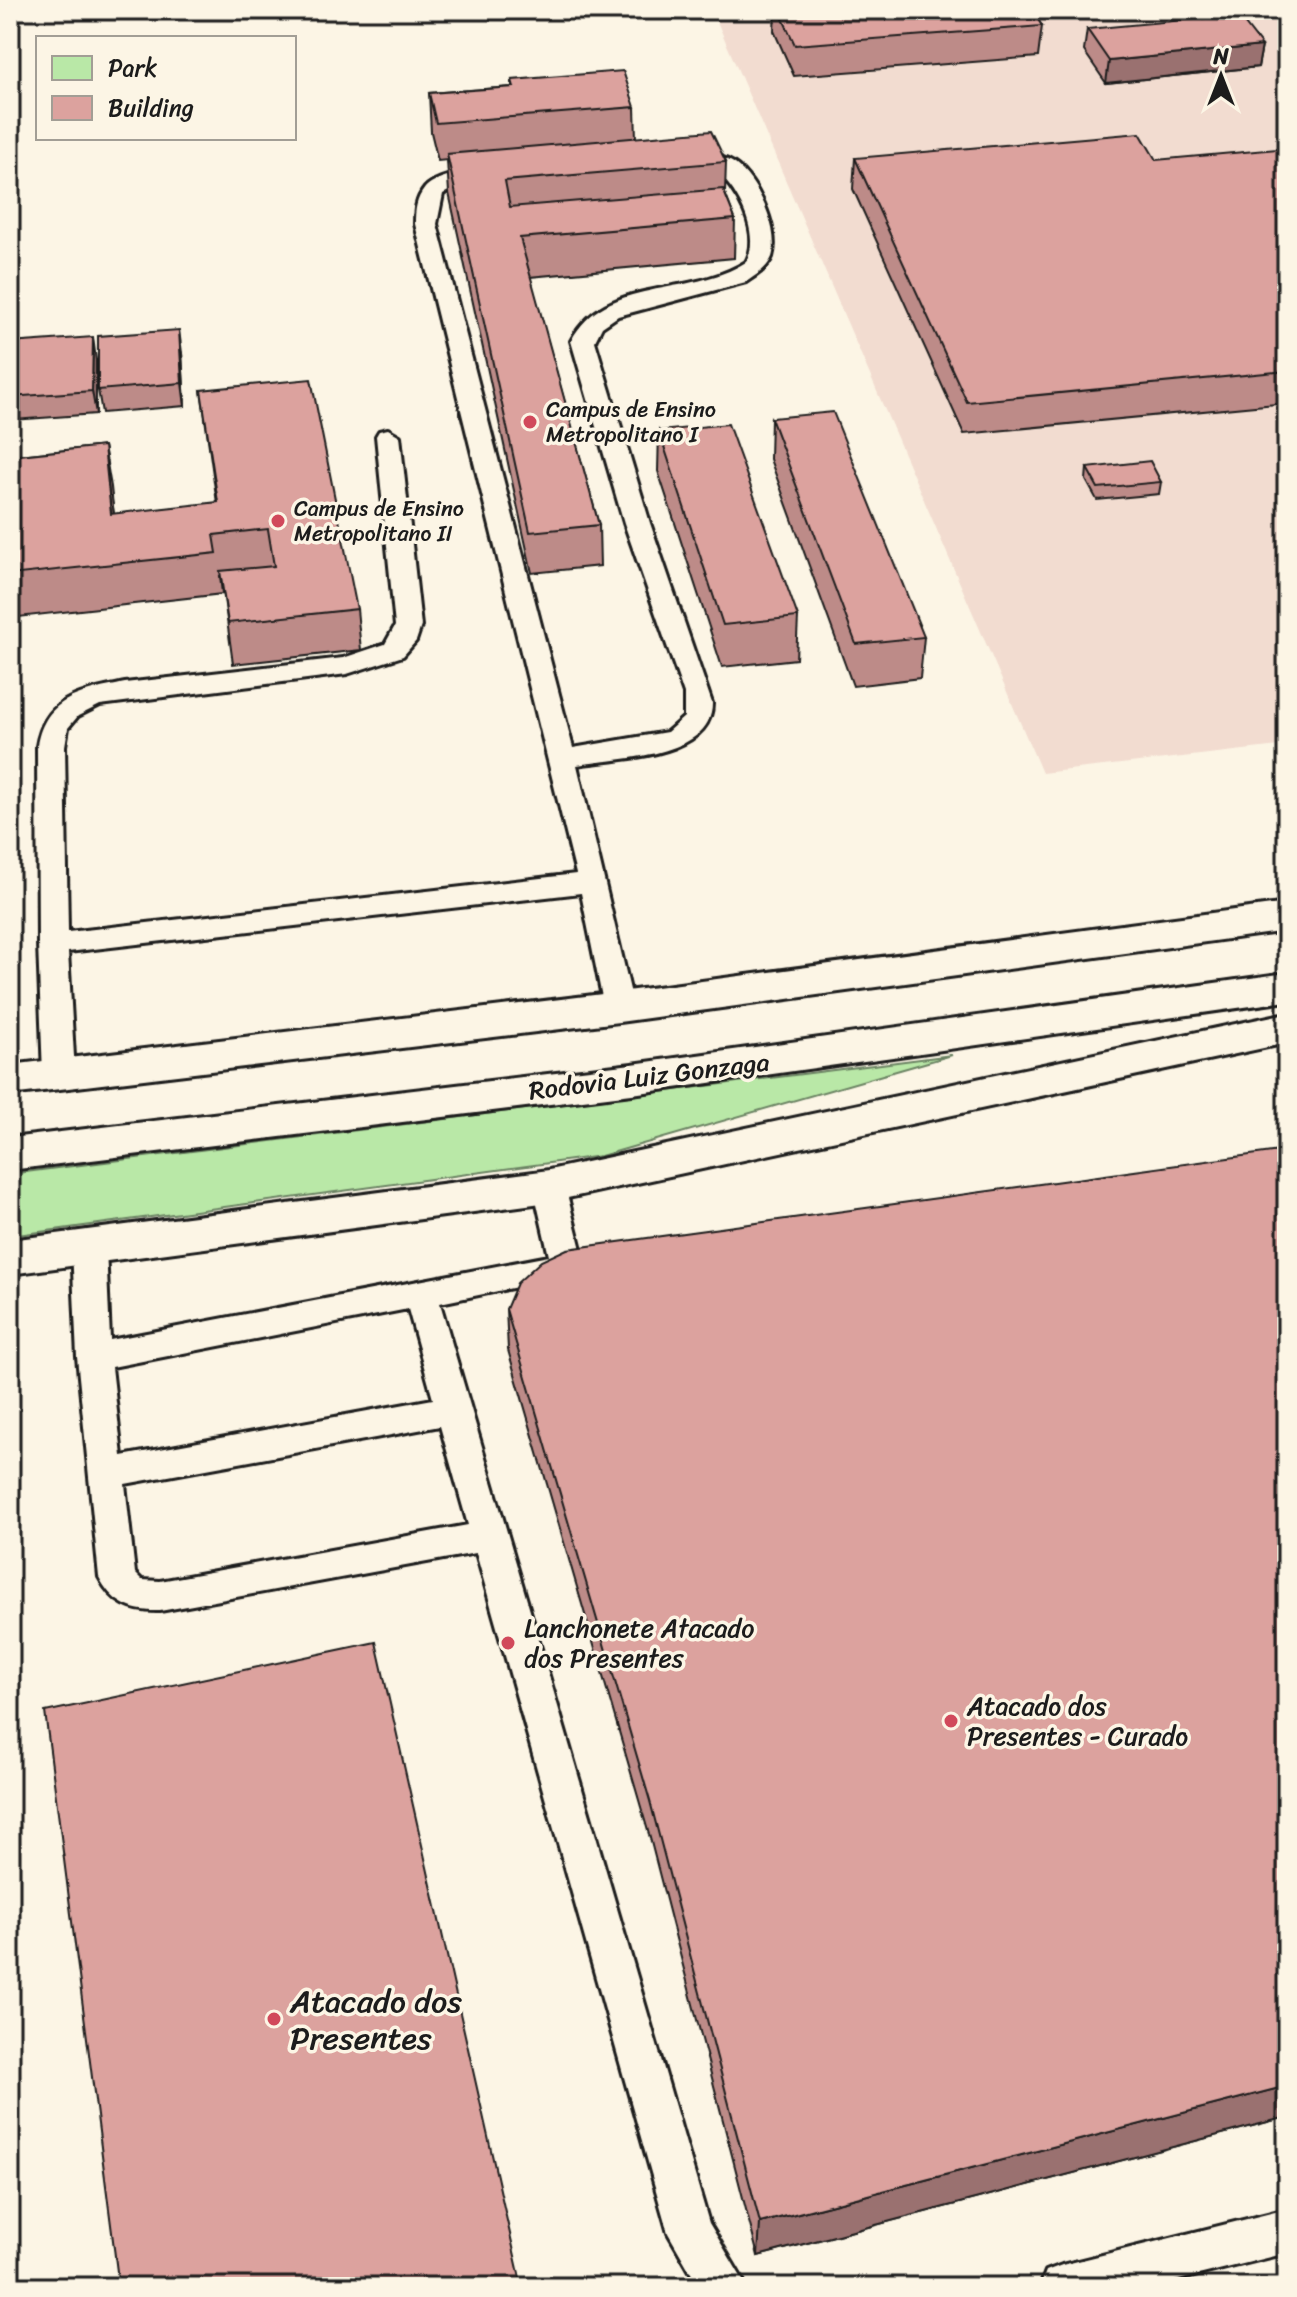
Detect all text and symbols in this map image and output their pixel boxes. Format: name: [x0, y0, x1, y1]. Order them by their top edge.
legend: [36, 36, 296, 140]
north arrow: [1181, 36, 1261, 116]
text: N: [1212, 37, 1229, 76]
text: Park: [108, 47, 157, 89]
text: Building: [108, 87, 194, 129]
place label: Campus de Ensino Metropolitano I: [546, 390, 716, 454]
marker: Campus de Ensino Metropolitano I: [521, 413, 539, 431]
place label: Campus de Ensino Metropolitano II: [294, 489, 464, 553]
marker: Campus de Ensino Metropolitano II: [269, 512, 287, 530]
street label: Rodovia Luiz Gonzaga: [526, 1038, 772, 1114]
place label: Lanchonete Atacado dos Presentes: [524, 1605, 754, 1681]
marker: Lanchonete Atacado dos Presentes: [499, 1634, 517, 1652]
place label: Atacado dos Presentes - Curado: [966, 1683, 1188, 1759]
marker: Atacado dos Presentes - Curado: [942, 1712, 960, 1730]
place label: Atacado dos Presentes: [289, 1973, 462, 2067]
marker: Atacado dos Presentes: [265, 2010, 283, 2028]

